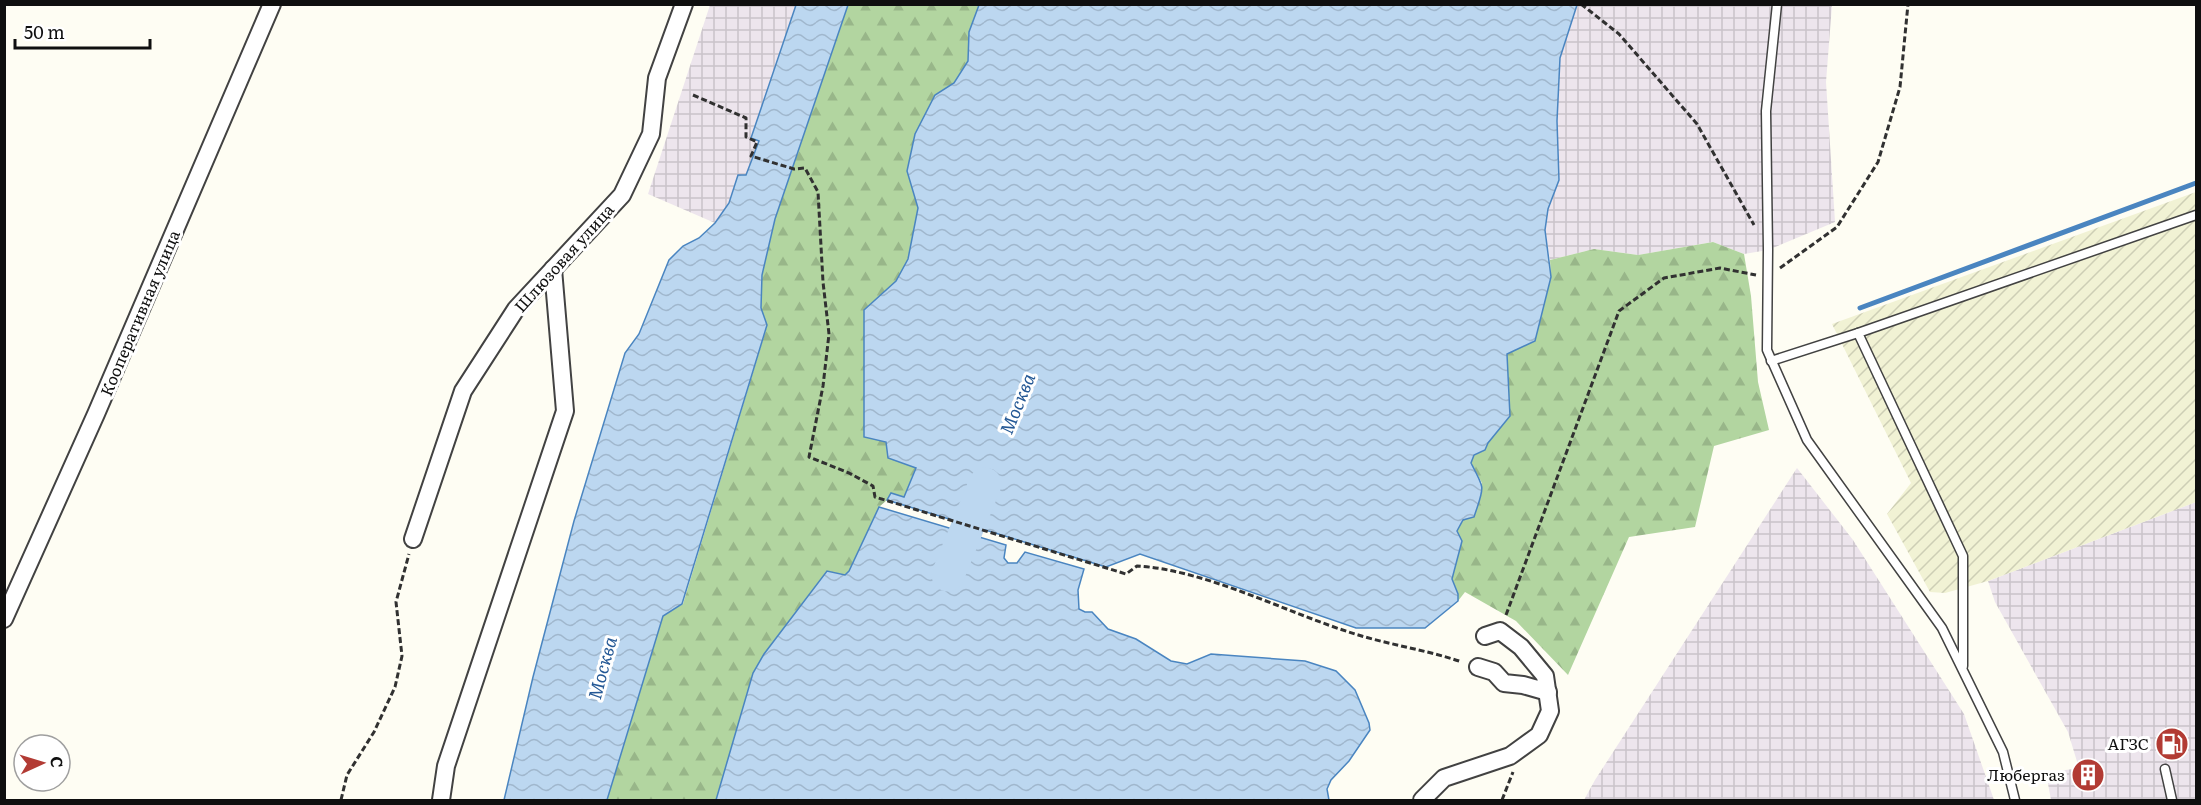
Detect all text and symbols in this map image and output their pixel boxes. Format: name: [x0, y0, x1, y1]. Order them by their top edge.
scale bar: [15, 12, 150, 50]
text: 50 m: [24, 18, 65, 45]
street label: Шлюзовая улица: [508, 197, 619, 317]
street label: Кооперативная улица: [93, 226, 185, 399]
water label: Москва: [992, 368, 1041, 438]
water label: Москва: [580, 633, 623, 702]
fuel station icon: АГЗС: [2154, 726, 2190, 762]
place label: АГЗС: [2107, 731, 2149, 755]
north arrow: [12, 733, 72, 793]
text: С: [46, 755, 70, 768]
building icon: Любергаз: [2070, 757, 2106, 793]
place label: Любергаз: [1987, 762, 2065, 786]

